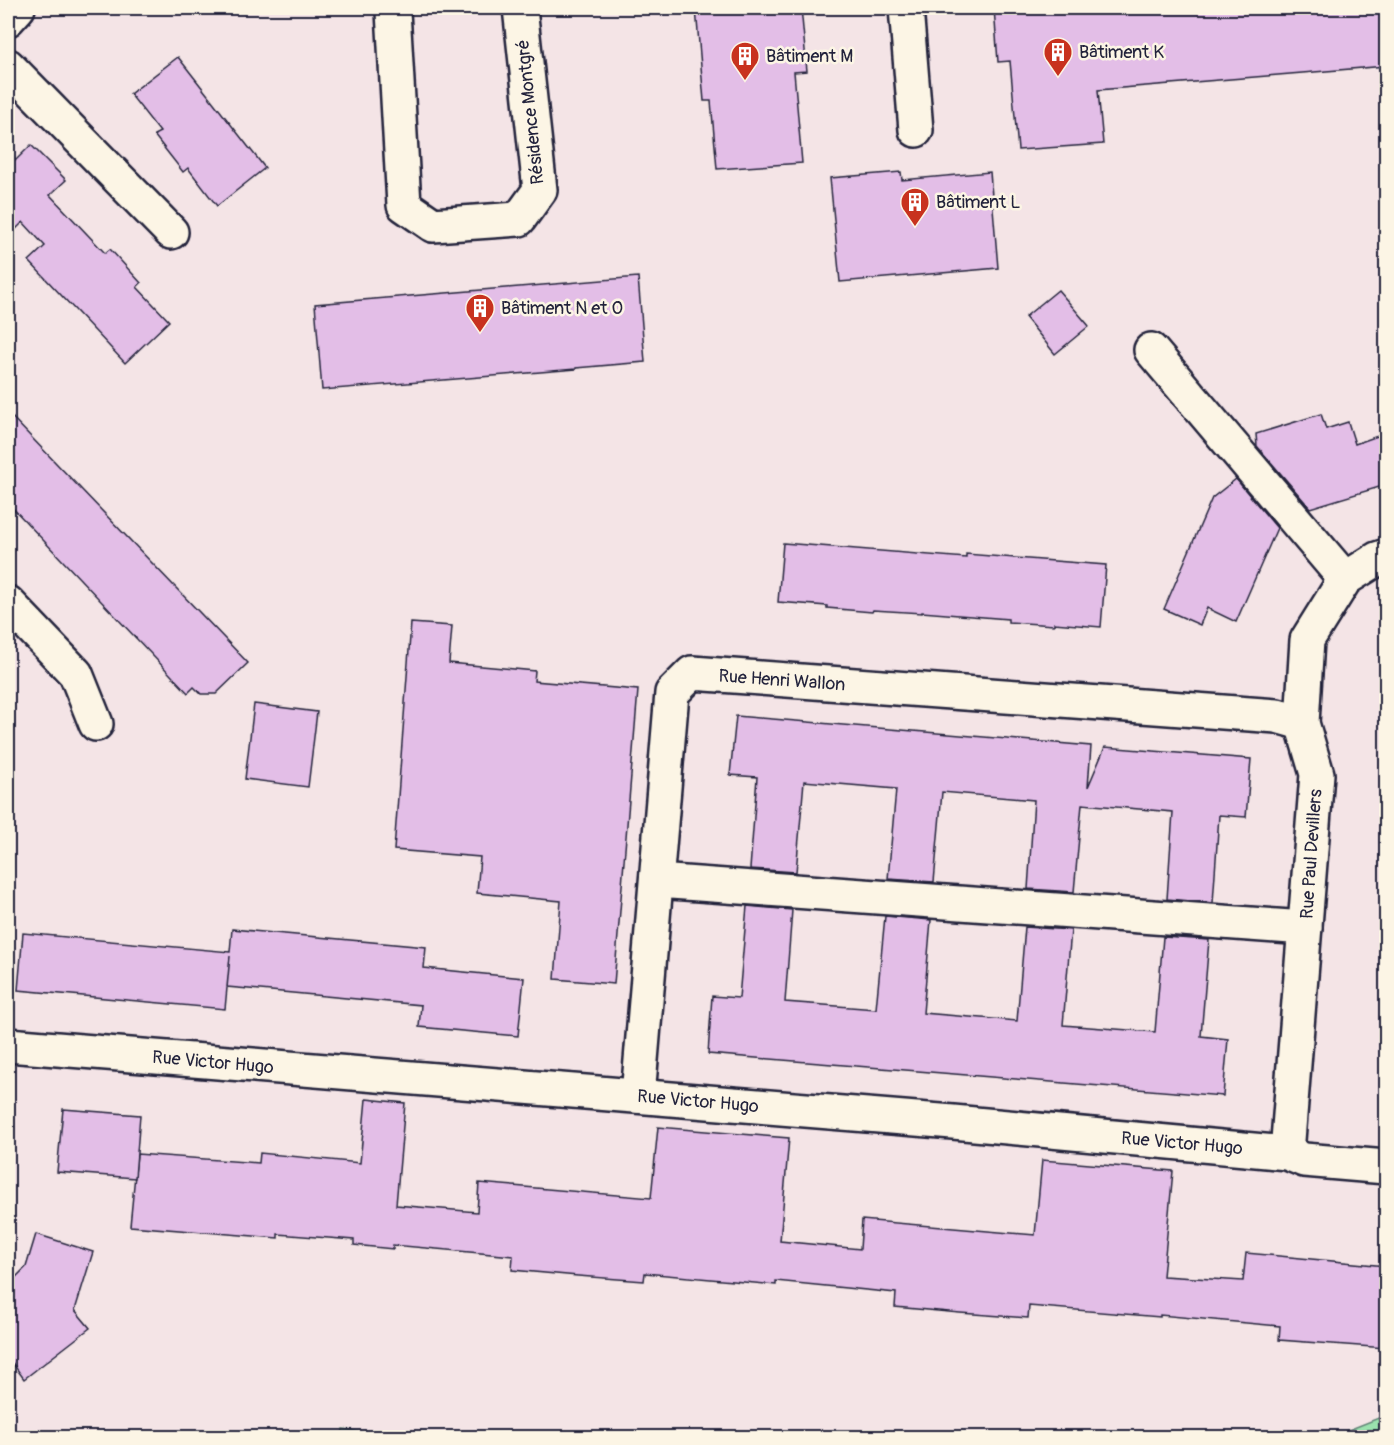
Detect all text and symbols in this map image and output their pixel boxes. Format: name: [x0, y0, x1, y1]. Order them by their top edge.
building icon: Bâtiment K: [1042, 36, 1074, 78]
street label: Résidence Montgré: [511, 38, 550, 186]
building icon: Bâtiment M: [729, 40, 761, 82]
place label: Bâtiment K: [1079, 41, 1164, 64]
place label: Bâtiment M: [766, 45, 853, 68]
building icon: Bâtiment L: [899, 186, 931, 228]
place label: Bâtiment L: [936, 191, 1020, 214]
building icon: Bâtiment N et O: [464, 292, 496, 334]
place label: Bâtiment N et O: [501, 297, 623, 320]
street label: Rue Henri Wallon: [718, 665, 846, 696]
street label: Rue Paul Devillers: [1295, 788, 1328, 920]
street label: Rue Victor Hugo: [151, 1046, 275, 1079]
street label: Rue Victor Hugo: [636, 1085, 760, 1118]
street label: Rue Victor Hugo: [1120, 1127, 1244, 1160]

